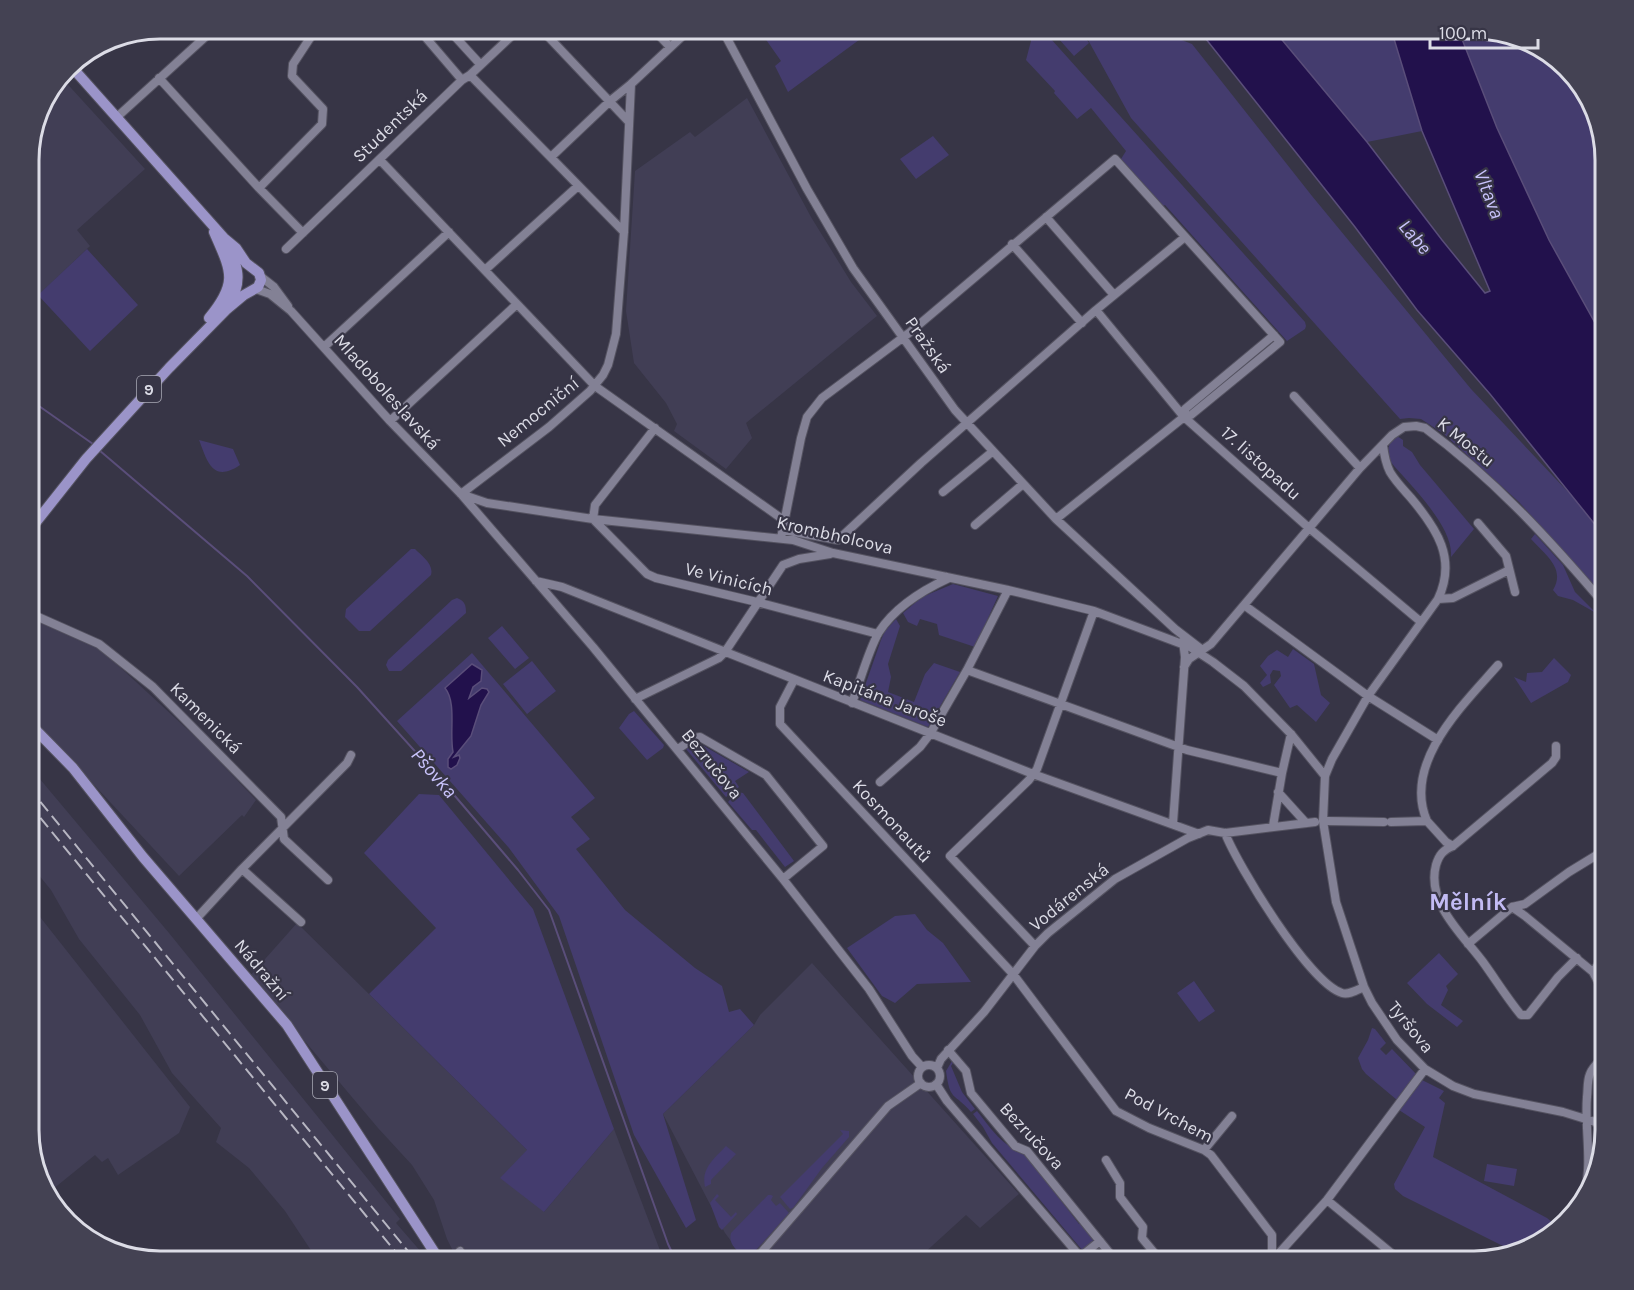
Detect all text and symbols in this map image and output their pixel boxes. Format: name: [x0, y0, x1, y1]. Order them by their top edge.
scale bar: [1430, 12, 1538, 50]
text: 100 m: [1439, 22, 1487, 44]
street label: Studentská: [348, 85, 432, 167]
water label: Vltava: [1469, 166, 1509, 222]
water label: Labe: [1394, 215, 1436, 259]
street label: Pražská: [901, 312, 955, 378]
street label: Mladoboleslavská: [329, 329, 445, 455]
street label: Nemocniční: [493, 372, 584, 452]
road number: 9: [137, 376, 161, 402]
street label: K Mostu: [1433, 412, 1499, 472]
street label: 17. listopadu: [1216, 421, 1306, 505]
street label: Krombholcova: [775, 511, 895, 559]
street label: Ve Vinicích: [683, 557, 775, 601]
street label: Kapitána Jaroše: [820, 664, 950, 732]
street label: Kamenická: [166, 678, 246, 758]
street label: Bezručova: [677, 724, 747, 804]
water label: Pšovka: [406, 743, 462, 803]
street label: Kosmonautů: [848, 775, 936, 867]
street label: Vodárenská: [1025, 858, 1113, 936]
district label: Mělník: [1429, 888, 1507, 916]
street label: Nádražní: [230, 935, 295, 1006]
street label: Tyršova: [1383, 996, 1439, 1058]
road number: 9: [313, 1072, 337, 1098]
street label: Pod Vrchem: [1121, 1082, 1217, 1148]
street label: Bezručova: [995, 1098, 1069, 1174]

